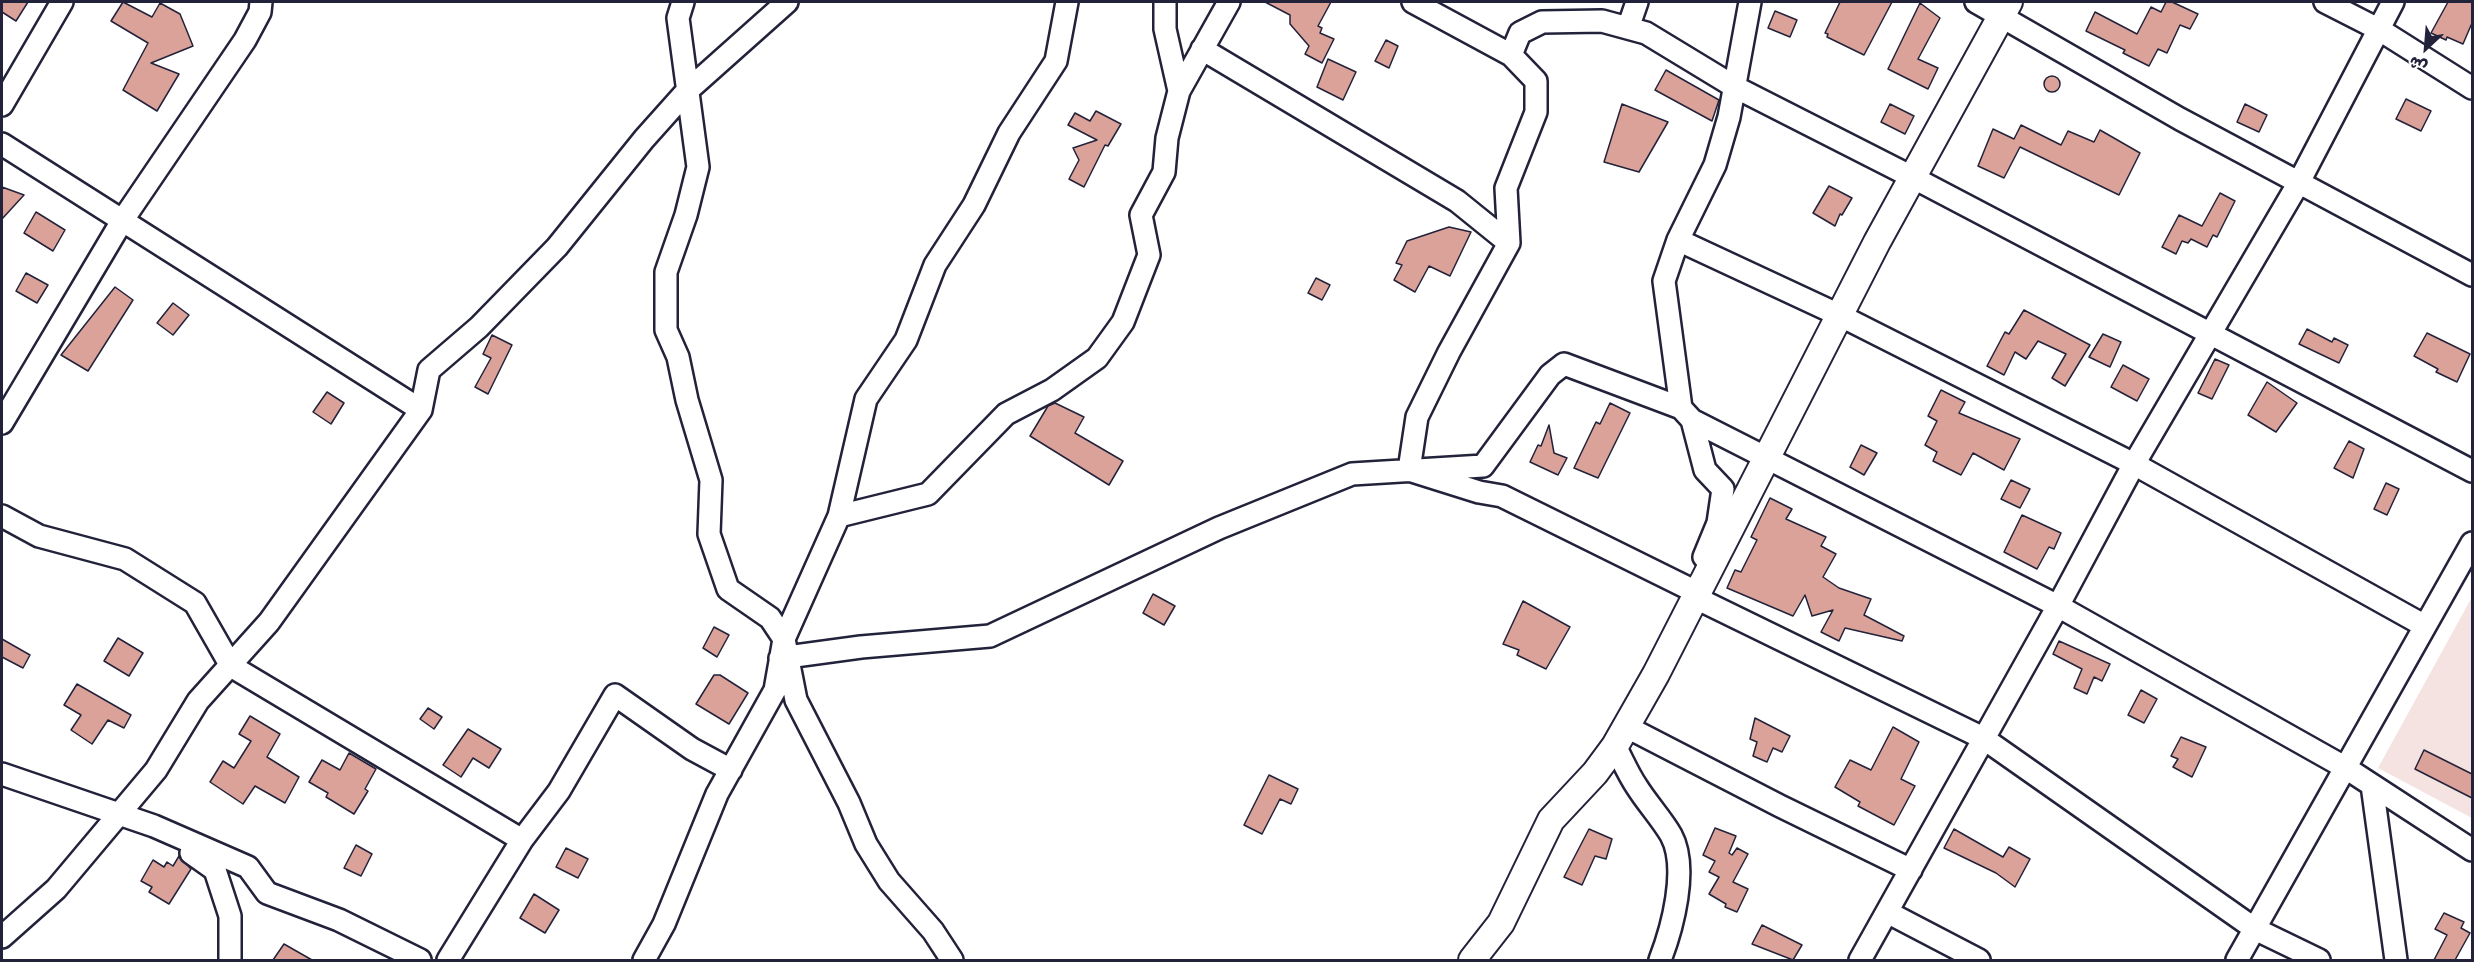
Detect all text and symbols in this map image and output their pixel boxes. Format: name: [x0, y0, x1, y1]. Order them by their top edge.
north arrow: [2396, 18, 2456, 78]
text: ش: [2405, 51, 2430, 78]

